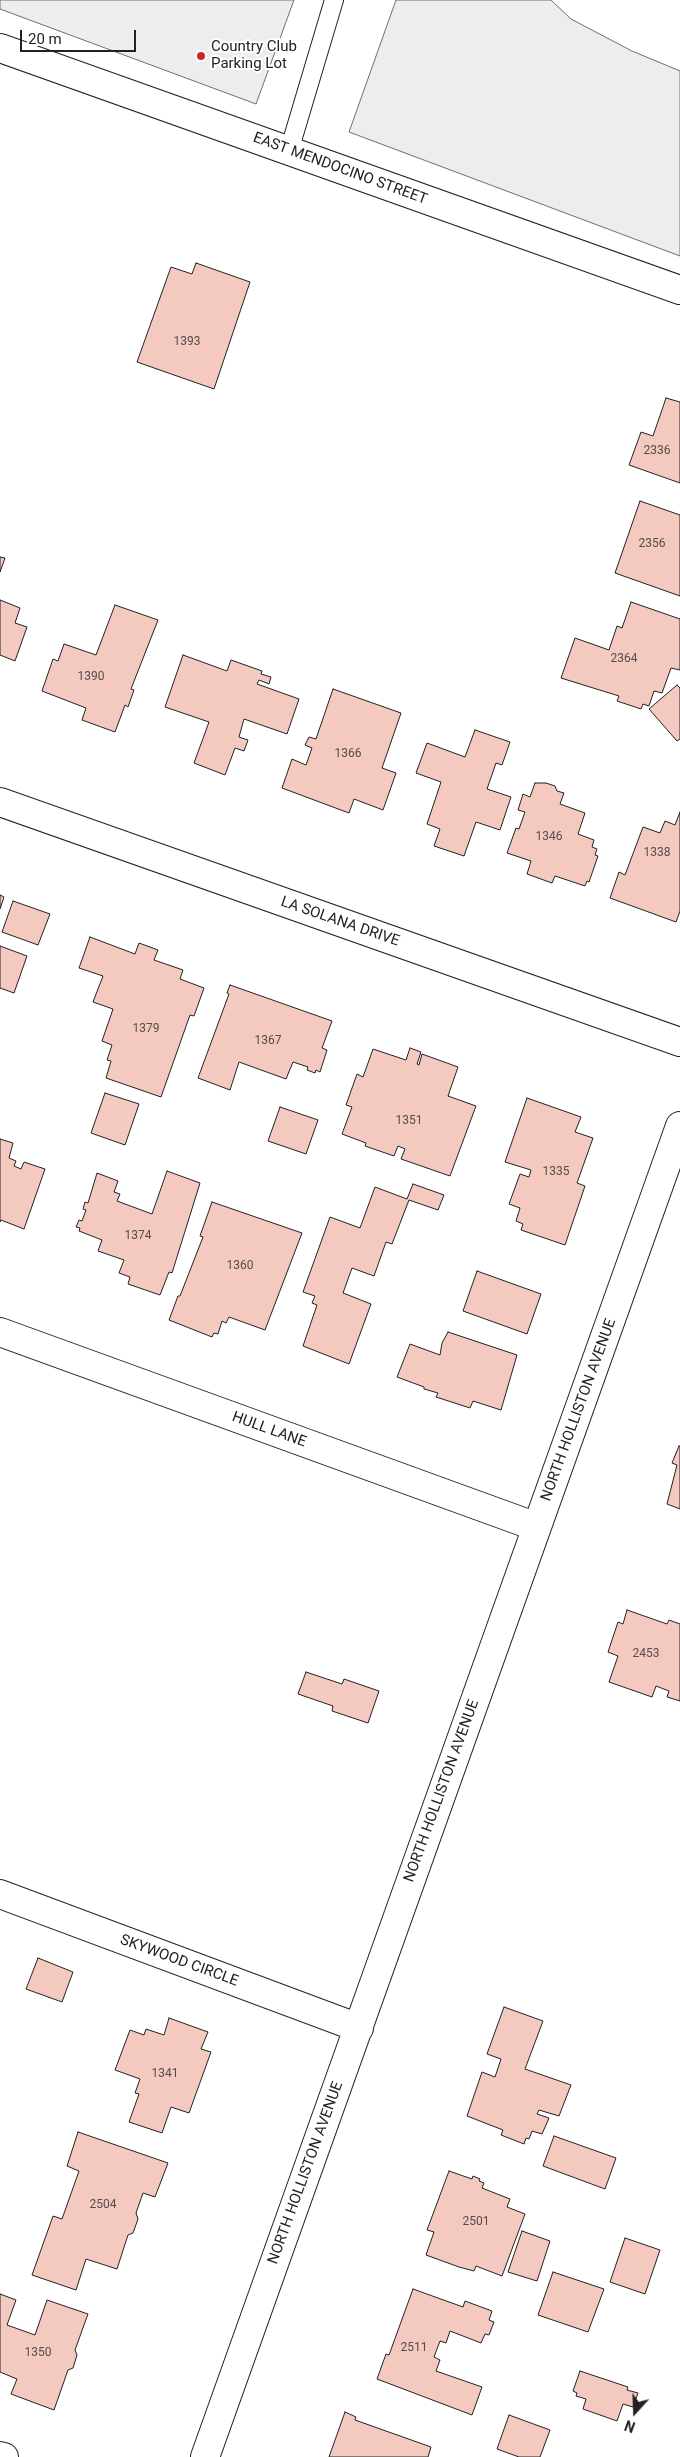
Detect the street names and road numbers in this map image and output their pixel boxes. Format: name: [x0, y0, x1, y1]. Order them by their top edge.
street label: EAST MENDOCINO STREET: [250, 129, 430, 209]
street label: LA SOLANA DRIVE: [278, 893, 402, 951]
street label: NORTH HOLLISTON AVENUE: [538, 1316, 620, 1504]
street label: HULL LANE: [229, 1408, 309, 1452]
street label: NORTH HOLLISTON AVENUE: [401, 1697, 483, 1885]
street label: SKYWOOD CIRCLE: [117, 1931, 241, 1991]
street label: NORTH HOLLISTON AVENUE: [265, 2079, 347, 2267]

